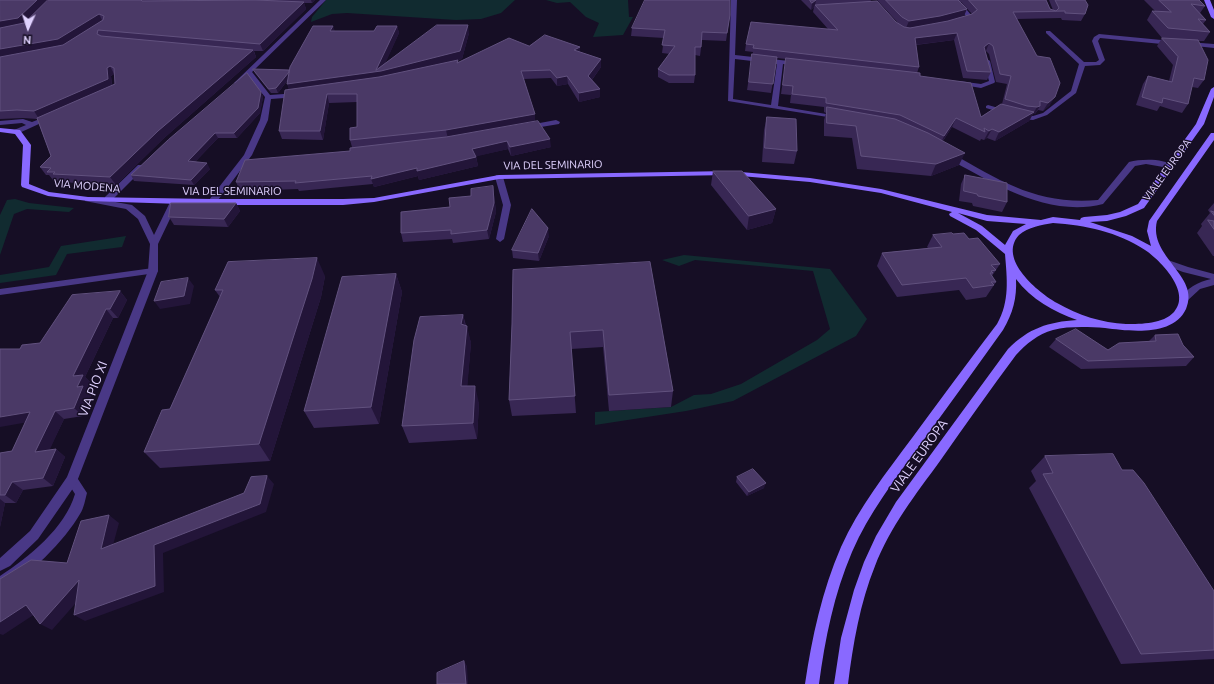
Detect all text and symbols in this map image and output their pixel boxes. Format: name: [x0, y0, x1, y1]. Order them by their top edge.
north arrow: [8, 8, 48, 48]
text: N: [23, 34, 32, 46]
street label: VIALE EUROPA: [1140, 136, 1194, 204]
street label: VIA DEL SEMINARIO: [503, 158, 603, 172]
street label: VIA MODENA: [53, 177, 121, 195]
street label: VIA DEL SEMINARIO: [182, 184, 282, 198]
street label: VIA PIO XI: [75, 359, 111, 419]
street label: VIALE EUROPA: [887, 416, 951, 496]

